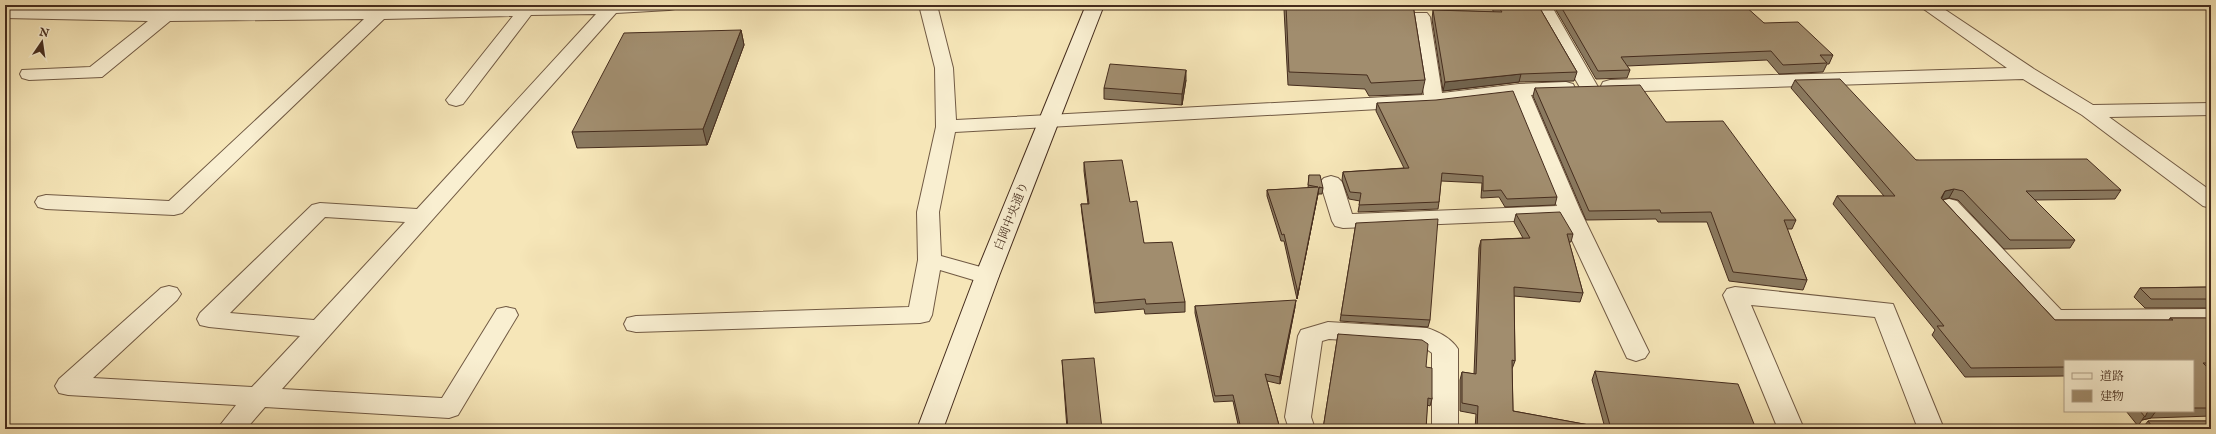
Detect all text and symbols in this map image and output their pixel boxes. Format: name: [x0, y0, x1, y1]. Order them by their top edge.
north arrow: [22, 22, 62, 62]
text: N: [37, 25, 51, 41]
street label: 白岡中央通り: [991, 180, 1032, 252]
legend: [2064, 360, 2194, 412]
text: 道路: [2100, 369, 2124, 384]
text: 建物: [2100, 389, 2124, 404]

